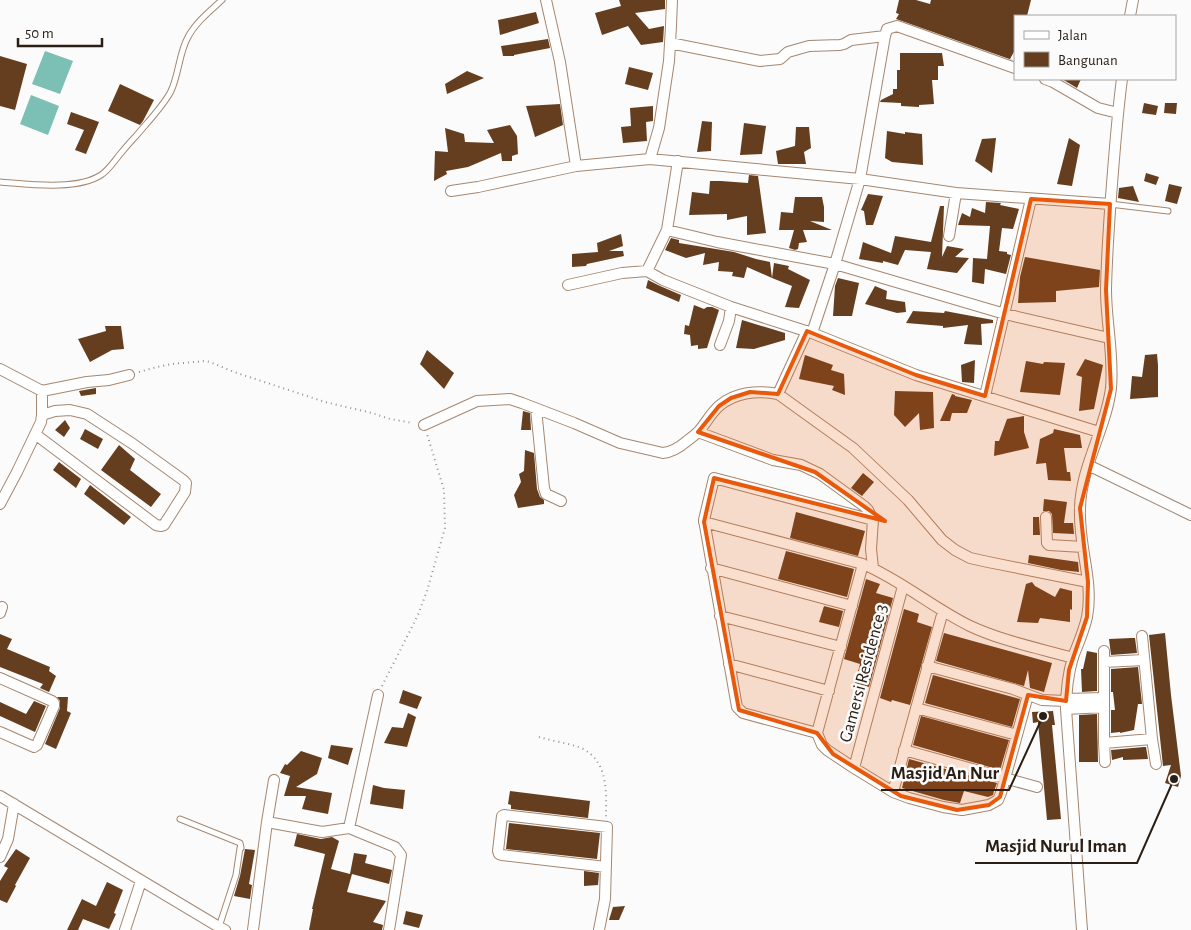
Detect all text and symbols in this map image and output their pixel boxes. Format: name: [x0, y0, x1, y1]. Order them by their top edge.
scale bar: [18, 15, 101, 47]
legend: [1014, 15, 1176, 80]
text: 50 m: [25, 26, 54, 41]
text: Jalan: [1058, 28, 1088, 43]
text: Bangunan: [1058, 53, 1118, 68]
street label: Gamersi Residence 3: [837, 602, 891, 744]
callout: Masjid An Nur: [881, 756, 1009, 790]
text: Masjid An Nur: [891, 764, 1000, 783]
callout: Masjid Nurul Iman: [975, 829, 1137, 863]
text: Masjid Nurul Iman: [985, 837, 1127, 856]

